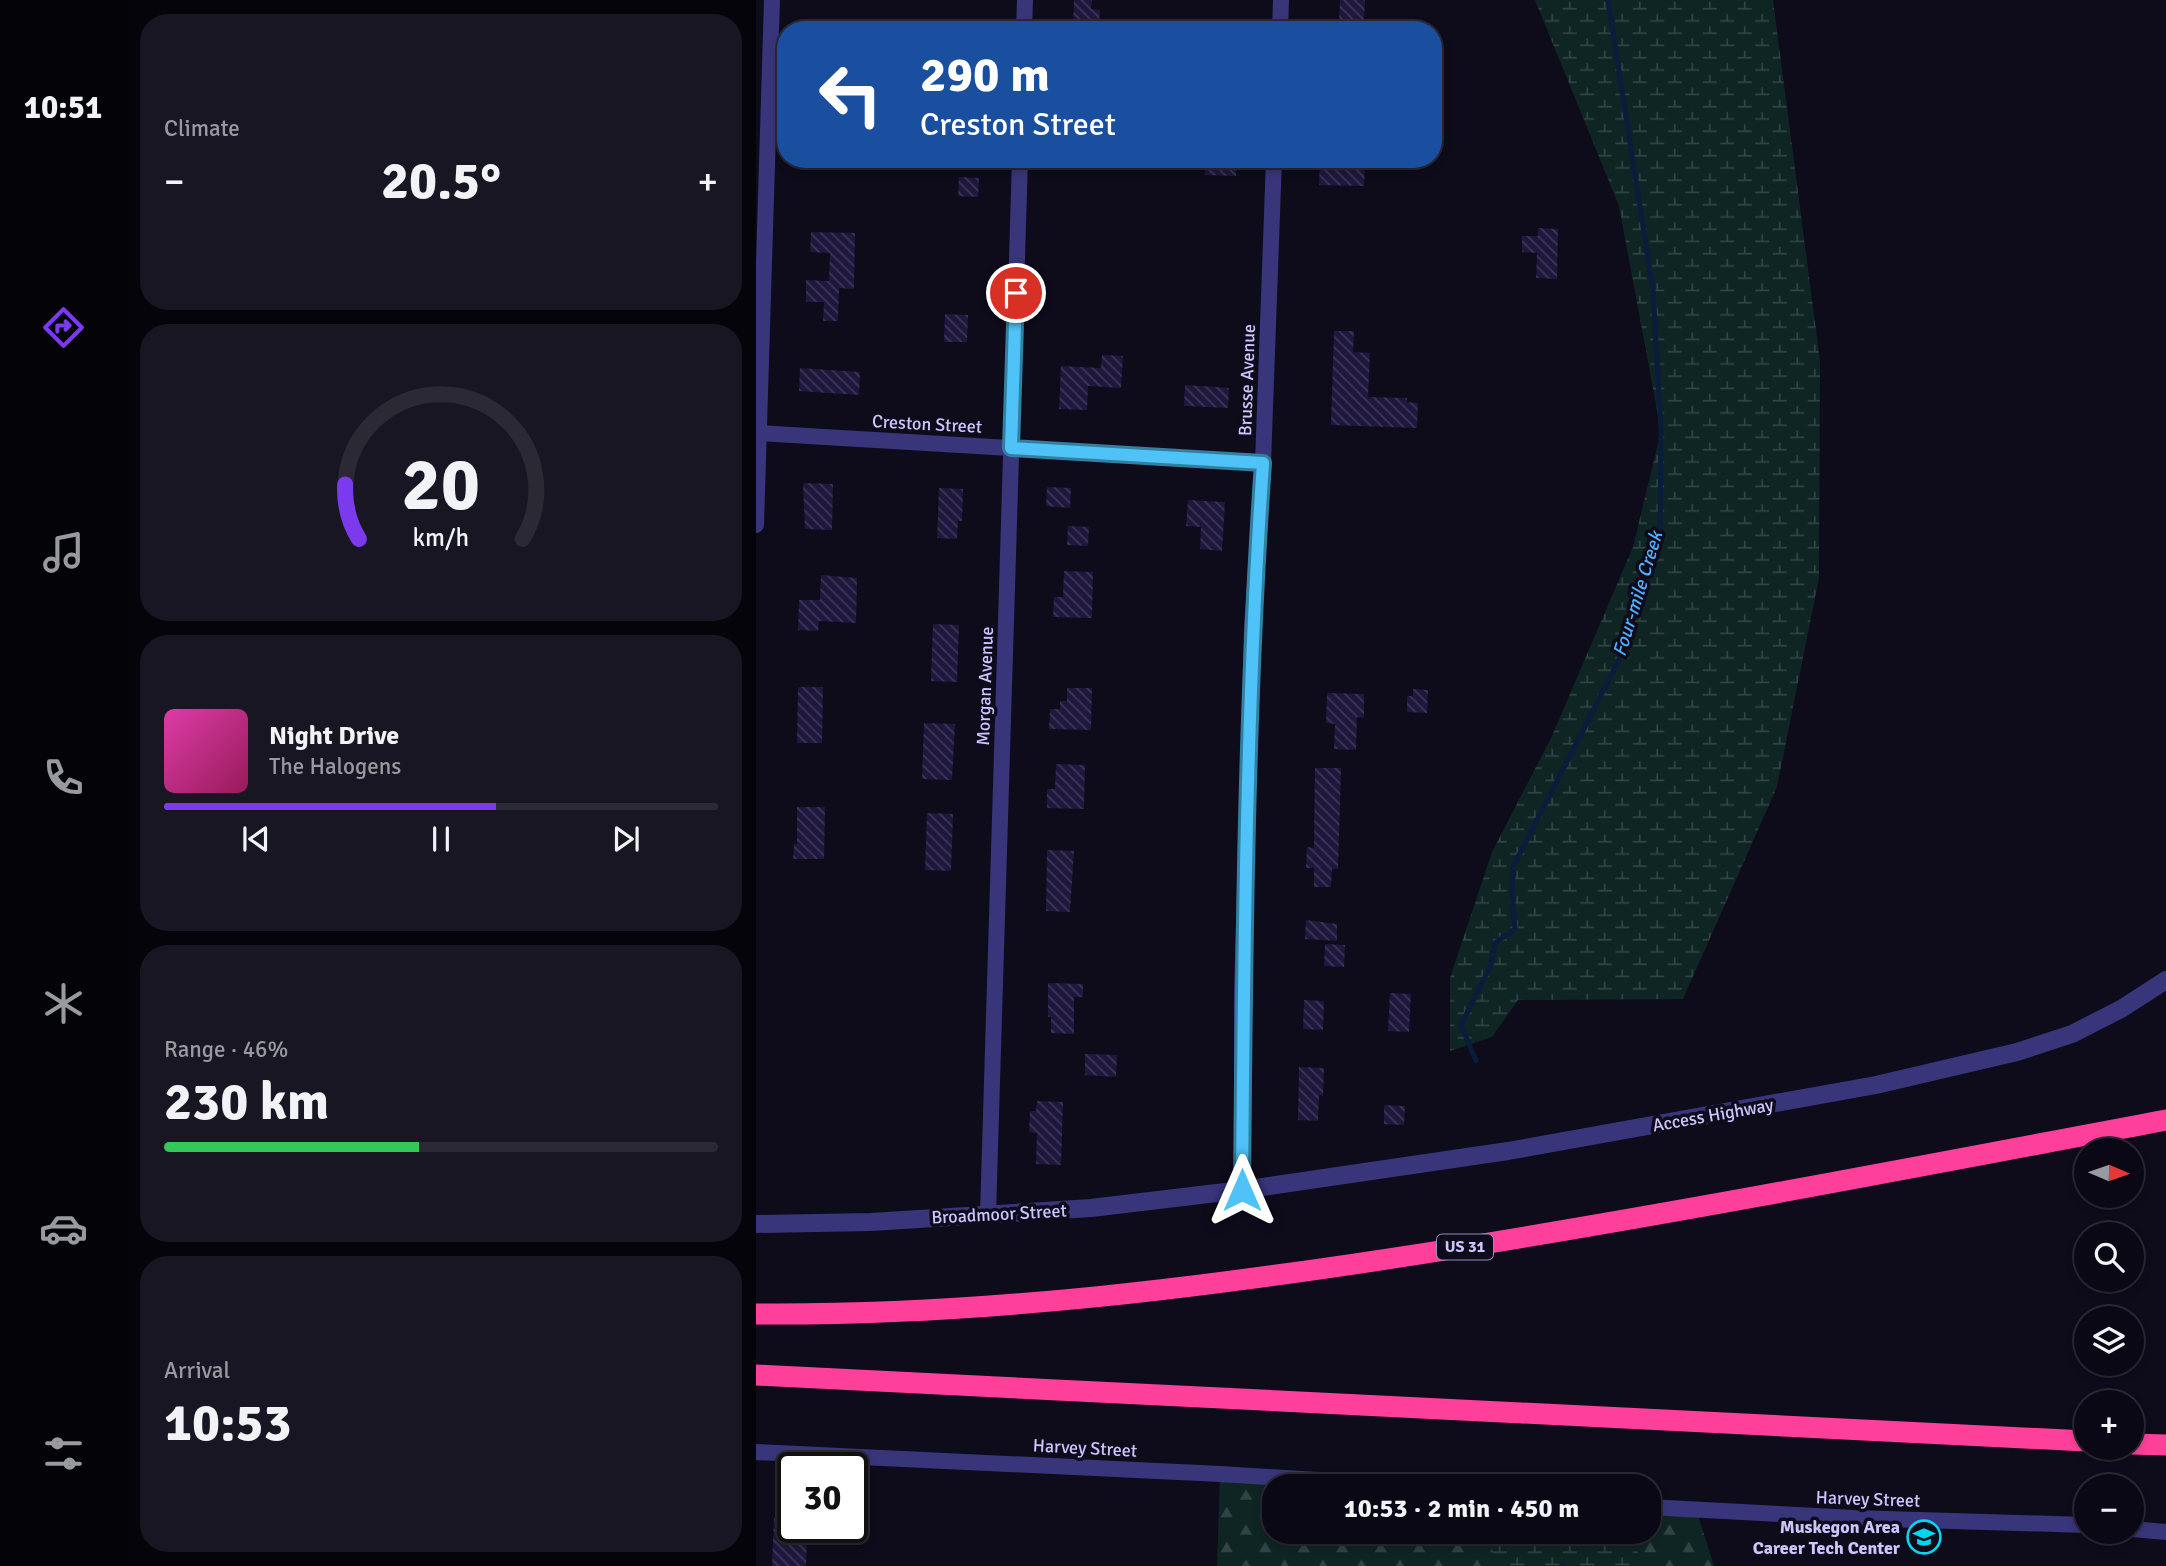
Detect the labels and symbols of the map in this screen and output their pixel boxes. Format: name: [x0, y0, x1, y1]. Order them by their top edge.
pin: [986, 263, 1046, 323]
street label: Brusse Avenue: [1234, 324, 1260, 436]
street label: Creston Street: [871, 410, 983, 438]
water label: Four-mile Creek: [1608, 527, 1669, 659]
street label: Morgan Avenue: [972, 626, 998, 746]
street label: Access Highway: [1651, 1093, 1776, 1136]
north arrow: [2074, 1138, 2144, 1208]
position arrow: [1205, 1153, 1279, 1227]
street label: Broadmoor Street: [931, 1199, 1067, 1229]
road number: US 31: [1437, 1234, 1493, 1260]
street label: Harvey Street: [1032, 1434, 1138, 1462]
speed limit sign: 30: [777, 1452, 868, 1543]
street label: Harvey Street: [1815, 1486, 1921, 1512]
place label: Muskegon Area Career Tech Center: [1753, 1516, 1901, 1559]
school or university icon: Muskegon Area Career Tech Center: [1905, 1518, 1943, 1556]

